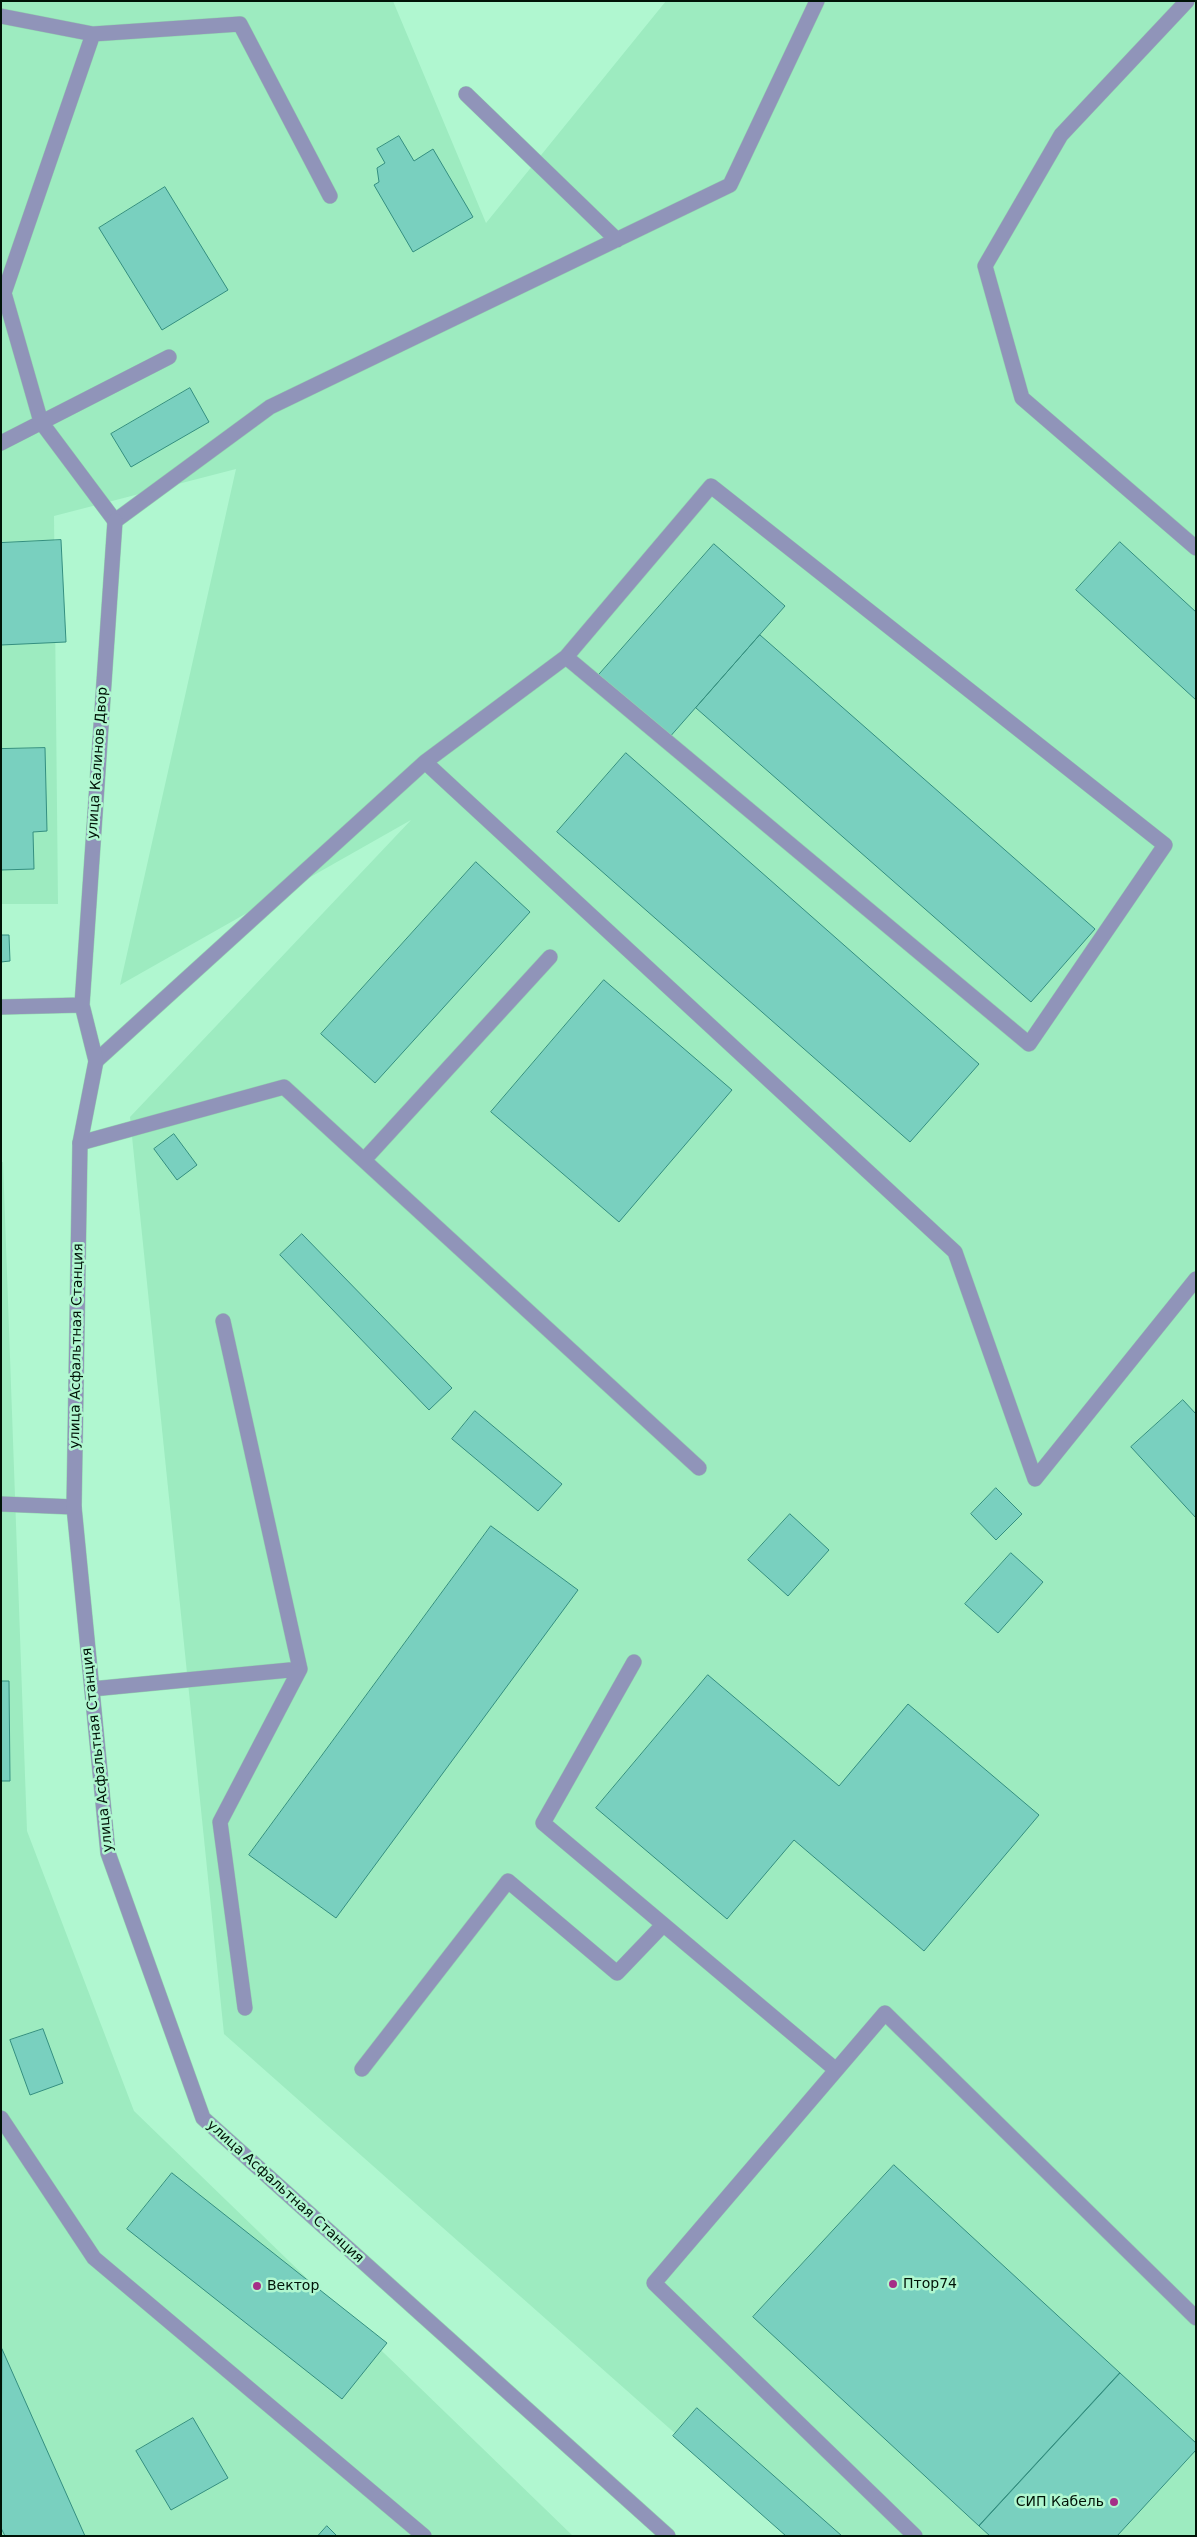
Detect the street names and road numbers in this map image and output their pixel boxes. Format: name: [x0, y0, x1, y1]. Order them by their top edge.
street label: улица Калинов Двор: [84, 686, 112, 840]
street label: улица Асфальтная Станция: [67, 1243, 87, 1449]
street label: улица Асфальтная Станция: [79, 1647, 117, 1853]
street label: улица Асфальтная Станция: [203, 2117, 367, 2267]

